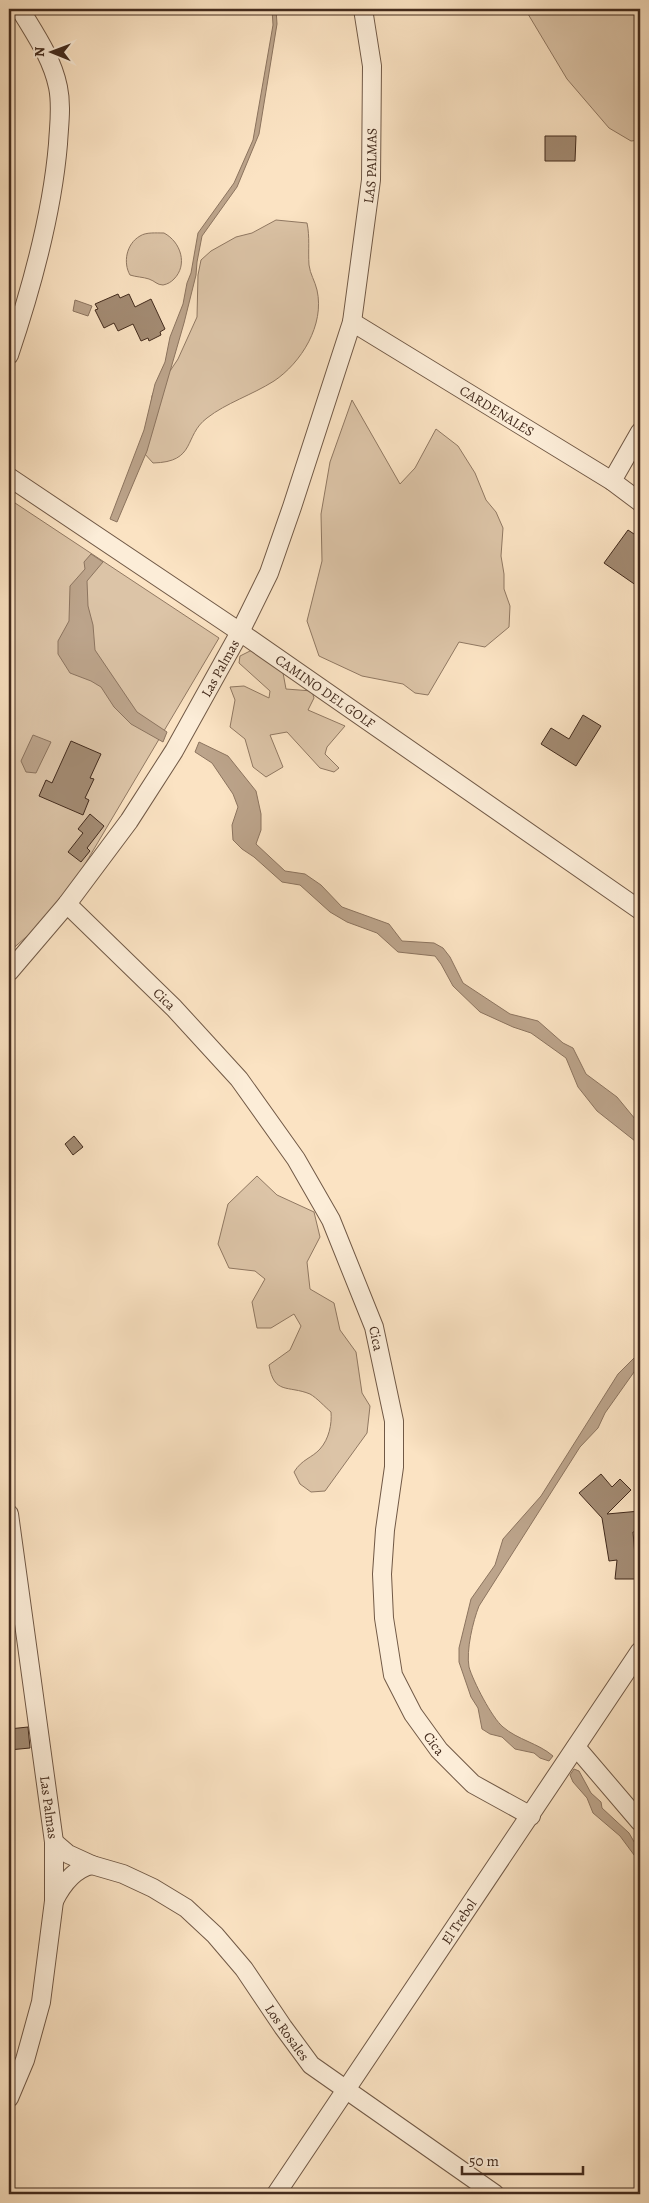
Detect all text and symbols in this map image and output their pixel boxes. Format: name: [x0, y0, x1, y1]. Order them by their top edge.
north arrow: [28, 28, 78, 78]
text: N: [30, 47, 49, 57]
street label: LAS PALMAS: [358, 128, 381, 205]
street label: CARDENALES: [456, 381, 538, 441]
street label: Las Palmas: [196, 636, 244, 700]
street label: CAMINO DEL GOLF: [272, 650, 379, 733]
street label: Cica: [149, 983, 180, 1015]
street label: Cica: [365, 1324, 388, 1353]
street label: Cica: [419, 1728, 449, 1760]
street label: Las Palmas: [36, 1775, 63, 1840]
street label: El Trebol: [437, 1895, 481, 1948]
street label: Los Rosales: [261, 2000, 314, 2064]
scale bar: [462, 2143, 583, 2175]
text: 50 m: [469, 2151, 499, 2171]

